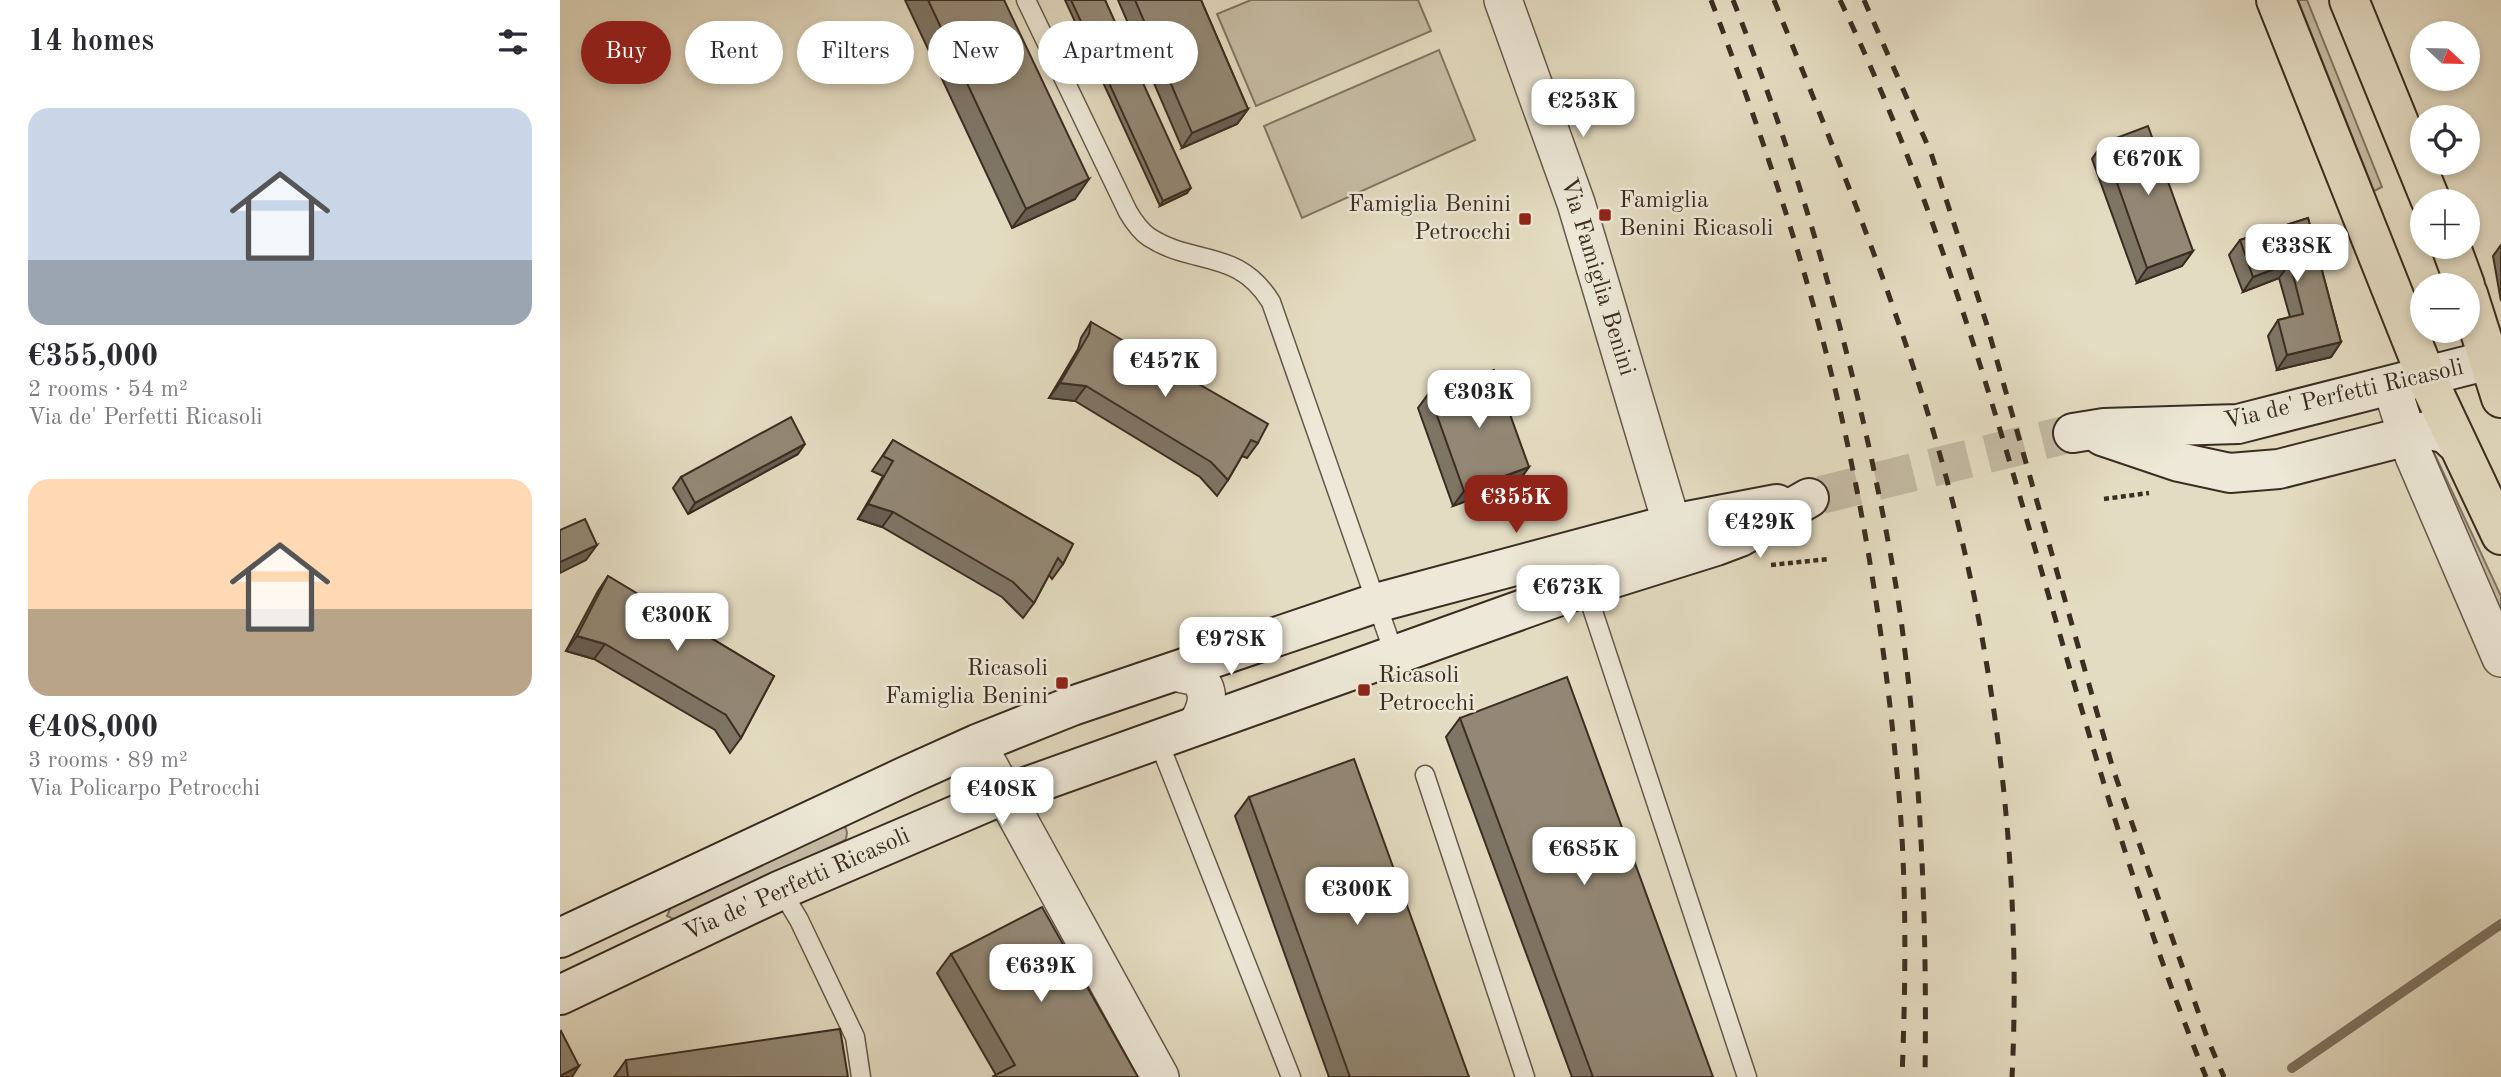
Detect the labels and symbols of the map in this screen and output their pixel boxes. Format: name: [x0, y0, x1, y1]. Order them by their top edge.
north arrow: [2410, 21, 2480, 91]
pin: €253K: [1534, 80, 1632, 139]
pin: €670K: [2099, 138, 2197, 197]
street label: Via Famiglia Benini: [1555, 175, 1639, 379]
place label: Famiglia Benini Ricasoli: [1619, 189, 1773, 241]
place label: Famiglia Benini Petrocchi: [1348, 193, 1511, 245]
marker: Famiglia Benini Ricasoli: [1597, 207, 1613, 223]
marker: Famiglia Benini Petrocchi: [1517, 211, 1533, 227]
pin: €338K: [2248, 224, 2346, 284]
pin: €457K: [1116, 340, 1214, 399]
street label: Via de' Perfetti Ricasoli: [2222, 356, 2466, 434]
pin: €303K: [1430, 370, 1528, 430]
pin: €355K: [1467, 476, 1565, 535]
pin: €429K: [1711, 500, 1809, 560]
pin: €673K: [1519, 566, 1617, 625]
pin: €300K: [628, 594, 726, 653]
pin: €978K: [1182, 618, 1280, 677]
place label: Ricasoli Famiglia Benini: [885, 657, 1048, 709]
place label: Ricasoli Petrocchi: [1378, 664, 1475, 716]
marker: Ricasoli Famiglia Benini: [1054, 675, 1070, 691]
marker: Ricasoli Petrocchi: [1356, 682, 1372, 698]
pin: €408K: [953, 768, 1051, 827]
street label: Via de' Perfetti Ricasoli: [680, 824, 914, 946]
pin: €685K: [1535, 828, 1633, 887]
pin: €300K: [1308, 867, 1406, 927]
pin: €639K: [992, 944, 1090, 1004]

